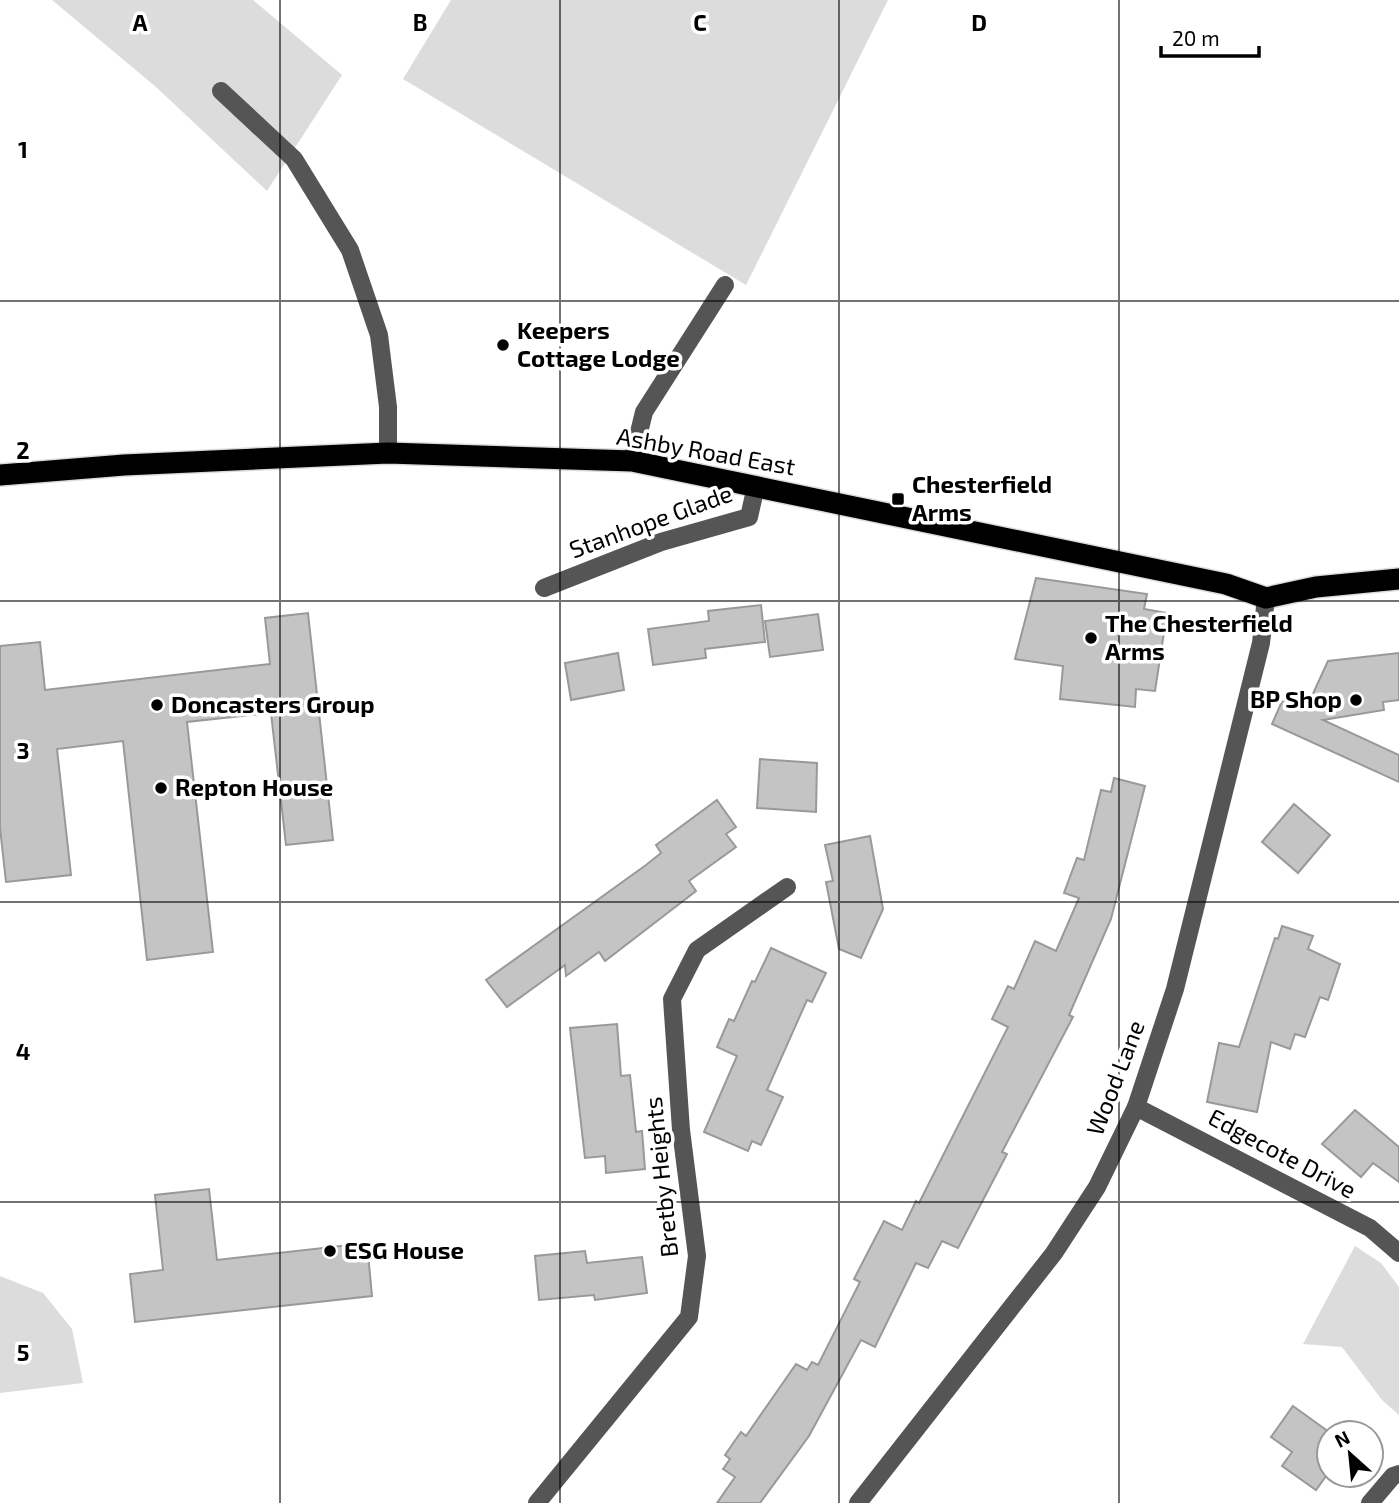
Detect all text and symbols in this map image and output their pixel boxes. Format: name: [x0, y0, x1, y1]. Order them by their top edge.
text: A: [132, 8, 148, 36]
text: B: [413, 8, 427, 36]
text: C: [693, 8, 707, 36]
text: D: [971, 8, 987, 36]
scale bar: [1161, 14, 1259, 58]
text: 20 m: [1172, 25, 1220, 50]
text: 1: [18, 135, 28, 163]
place label: Keepers Cottage Lodge: [517, 315, 680, 372]
marker: Keepers Cottage Lodge: [495, 337, 511, 353]
street label: Ashby Road East: [615, 421, 798, 480]
text: 2: [16, 436, 30, 464]
place label: Chesterfield Arms: [912, 469, 1052, 526]
street label: Stanhope Glade: [565, 478, 736, 564]
marker: Chesterfield Arms: [890, 491, 906, 507]
place label: The Chesterfield Arms: [1105, 608, 1293, 665]
marker: The Chesterfield Arms: [1083, 630, 1099, 646]
place label: BP Shop: [1250, 684, 1342, 713]
place label: Doncasters Group: [171, 689, 375, 718]
marker: BP Shop: [1348, 692, 1364, 708]
marker: Doncasters Group: [149, 697, 165, 713]
text: 3: [16, 736, 30, 764]
place label: Repton House: [175, 772, 333, 801]
marker: Repton House: [153, 780, 169, 796]
street label: Wood Lane: [1079, 1016, 1150, 1139]
text: 4: [16, 1037, 30, 1065]
street label: Bretby Heights: [638, 1096, 683, 1259]
street label: Edgecote Drive: [1204, 1102, 1361, 1204]
place label: ESG House: [344, 1235, 464, 1264]
marker: ESG House: [322, 1243, 338, 1259]
text: 5: [17, 1338, 29, 1366]
north arrow: [1315, 1419, 1385, 1489]
text: N: [1331, 1425, 1353, 1452]

